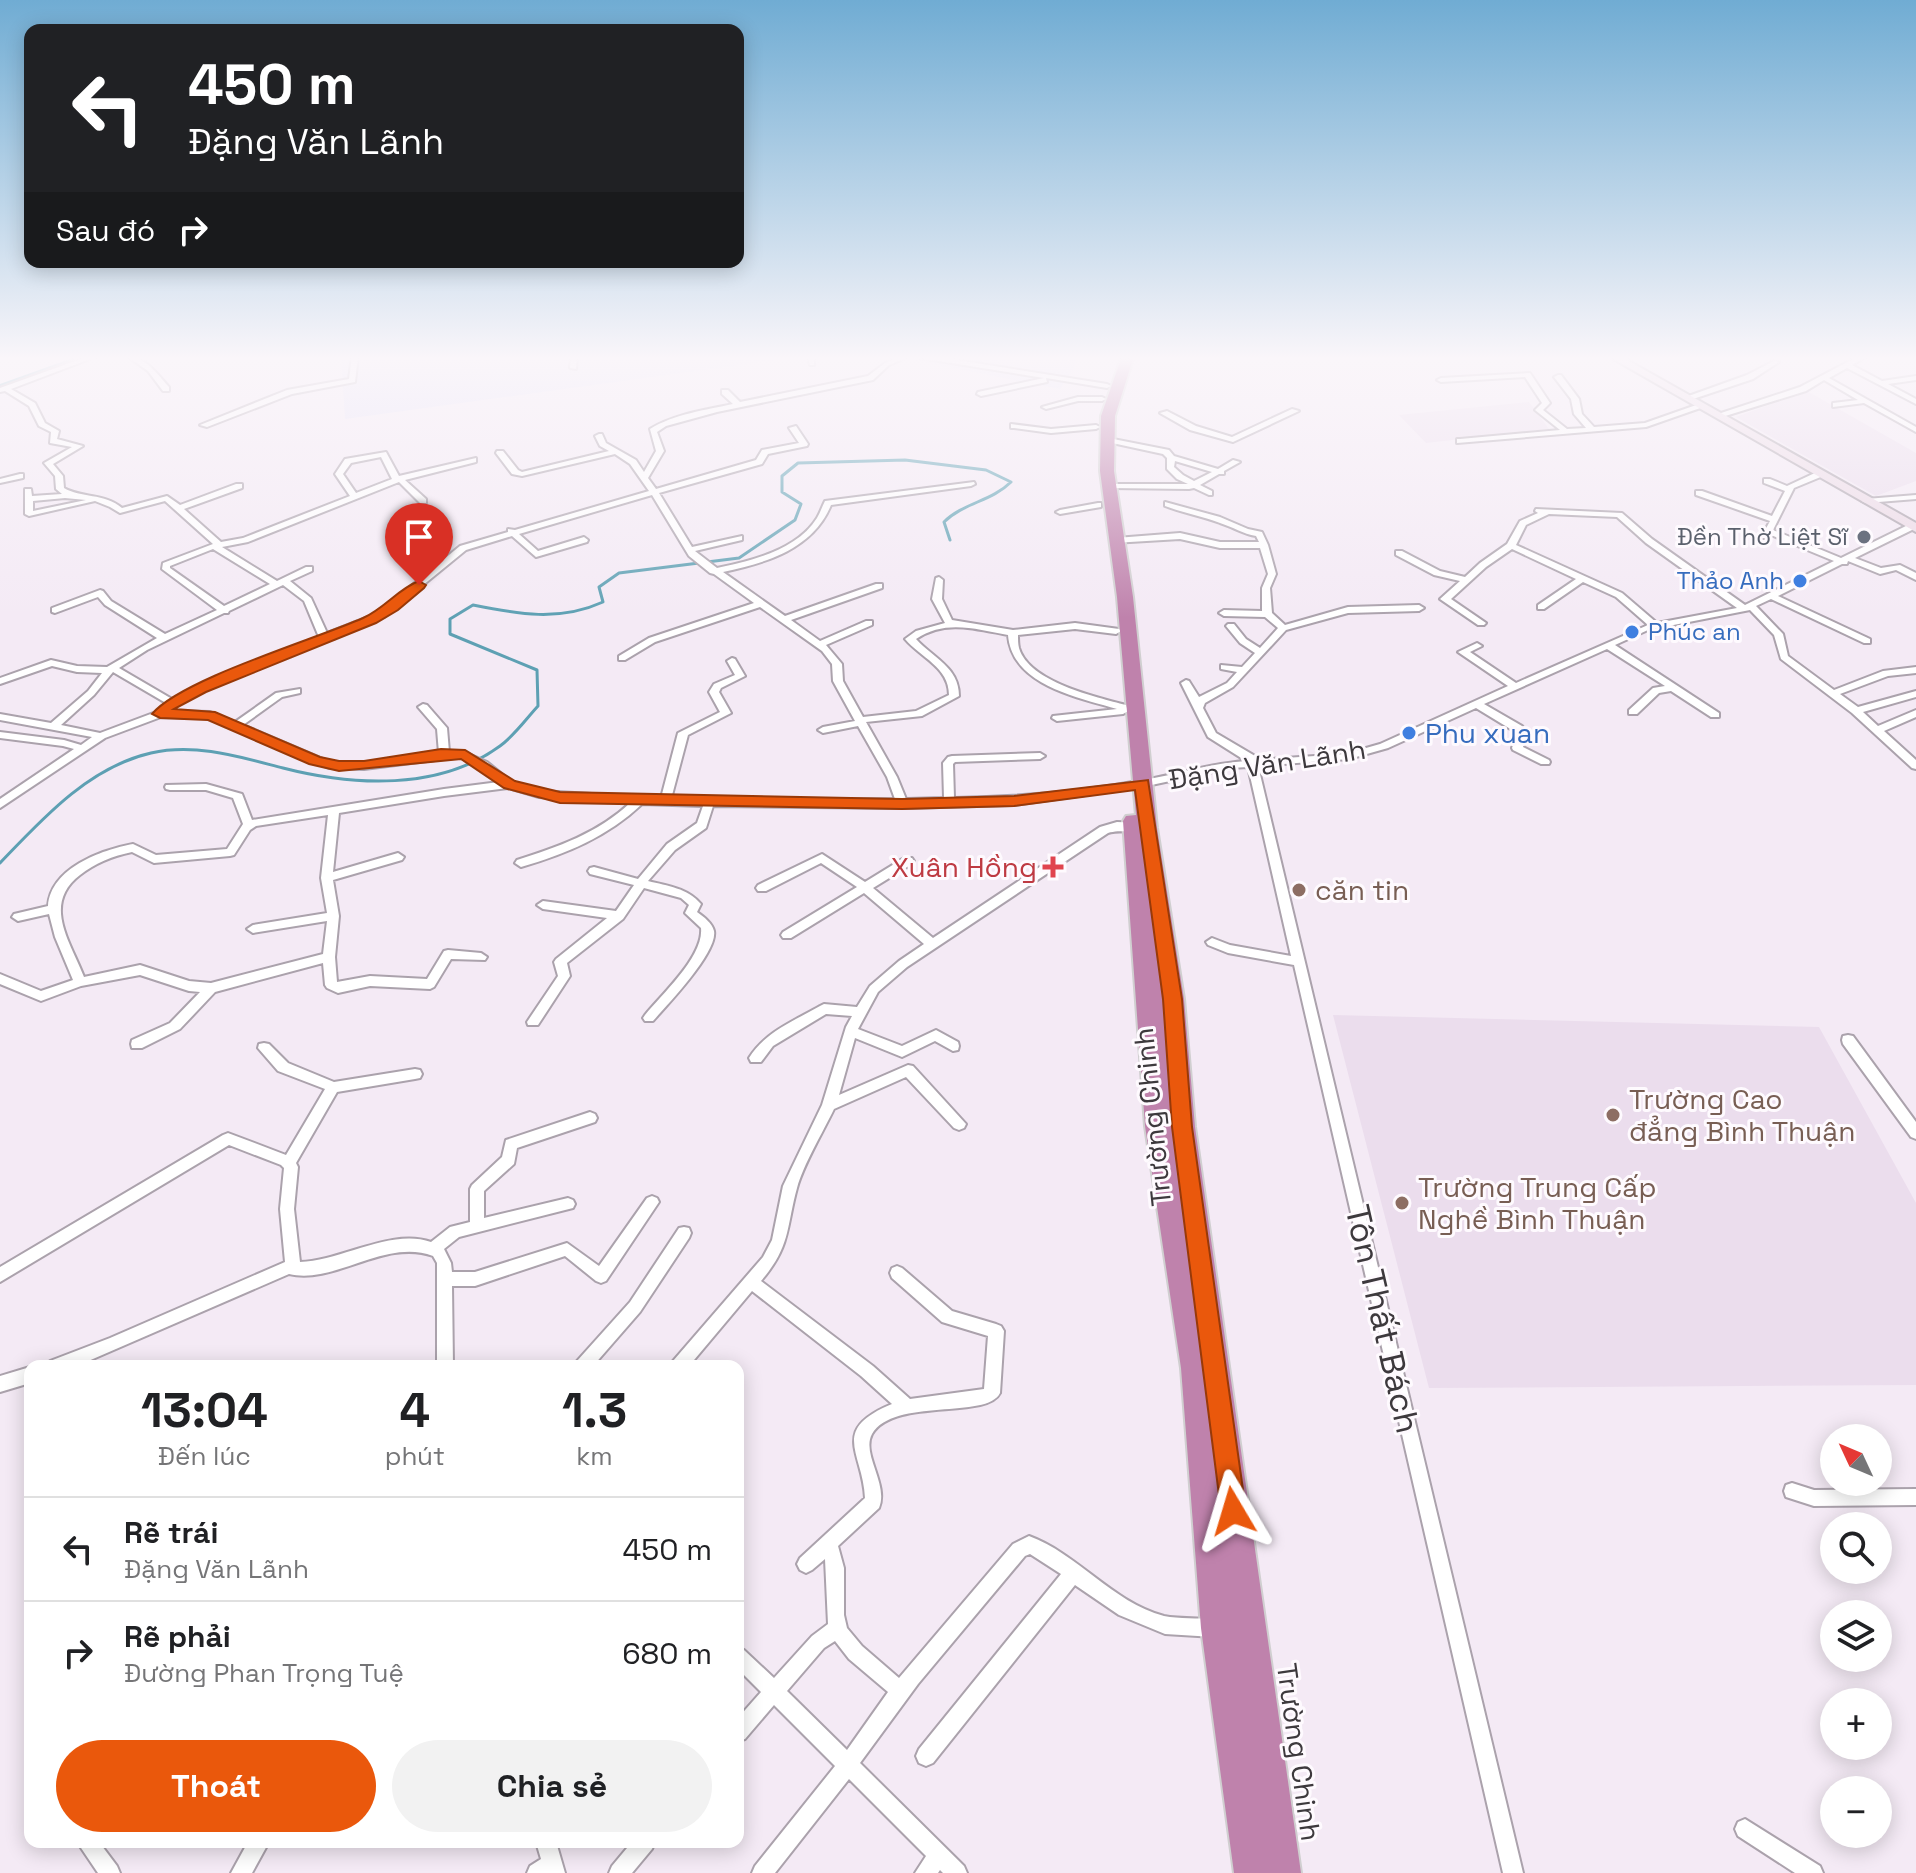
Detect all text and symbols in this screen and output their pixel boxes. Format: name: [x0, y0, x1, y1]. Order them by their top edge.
text: 450 m: [188, 49, 356, 120]
icon: left: [56, 56, 160, 160]
text: Đặng Văn Lãnh: [188, 119, 444, 165]
icon: right: [171, 208, 215, 252]
text: Sau đó: [56, 211, 155, 250]
pin: [385, 503, 453, 585]
icon: arrive: [397, 515, 441, 559]
place label: Đền Thờ Liệt Sĩ: [1677, 521, 1849, 552]
marker: Đền Thờ Liệt Sĩ: [1855, 528, 1873, 546]
place label: Thảo Anh: [1676, 565, 1784, 596]
marker: Thảo Anh: [1791, 572, 1809, 590]
place label: Phúc an: [1648, 616, 1741, 647]
marker: Phúc an: [1623, 623, 1641, 641]
place label: Phu xuan: [1425, 715, 1550, 751]
marker: Phu xuan: [1400, 724, 1418, 742]
street label: Đặng Văn Lãnh: [1166, 731, 1368, 797]
place label: Xuân Hồng: [891, 849, 1037, 885]
marker: Xuân Hồng: [1044, 858, 1062, 876]
place label: căn tin: [1315, 872, 1409, 908]
marker: căn tin: [1290, 881, 1308, 899]
street label: Trường Chinh: [1125, 1026, 1179, 1208]
place label: Trường Cao đẳng Bình Thuận: [1629, 1081, 1855, 1149]
marker: Trường Cao đẳng Bình Thuận: [1604, 1106, 1622, 1124]
place label: Trường Trung Cấp Nghề Bình Thuận: [1418, 1169, 1656, 1237]
marker: Trường Trung Cấp Nghề Bình Thuận: [1393, 1194, 1411, 1212]
street label: Tôn Thất Bách: [1335, 1201, 1430, 1437]
text: 13:04: [141, 1380, 268, 1441]
text: 4: [400, 1380, 430, 1441]
text: 1.3: [562, 1380, 627, 1441]
north arrow: [1820, 1424, 1892, 1496]
map controls: [1820, 1424, 1892, 1848]
text: Đến lúc: [158, 1439, 251, 1473]
text: phút: [385, 1439, 445, 1473]
text: km: [576, 1439, 613, 1473]
position arrow: [1191, 1469, 1275, 1553]
button: search: [1820, 1512, 1892, 1584]
text: Rẽ trái: [124, 1513, 218, 1552]
icon: left: [56, 1527, 100, 1571]
text: 450 m: [623, 1530, 712, 1569]
text: Đặng Văn Lãnh: [124, 1552, 309, 1586]
button: layers: [1820, 1600, 1892, 1672]
text: Rẽ phải: [124, 1617, 231, 1656]
icon: right: [56, 1631, 100, 1675]
text: 680 m: [622, 1634, 712, 1673]
text: Đường Phan Trọng Tuệ: [124, 1656, 404, 1690]
street label: Trường Chinh: [1269, 1661, 1329, 1843]
button: +: [1820, 1688, 1892, 1760]
button: Thoát: [56, 1740, 376, 1832]
button: Chia sẻ: [392, 1740, 712, 1832]
button: −: [1820, 1776, 1892, 1848]

